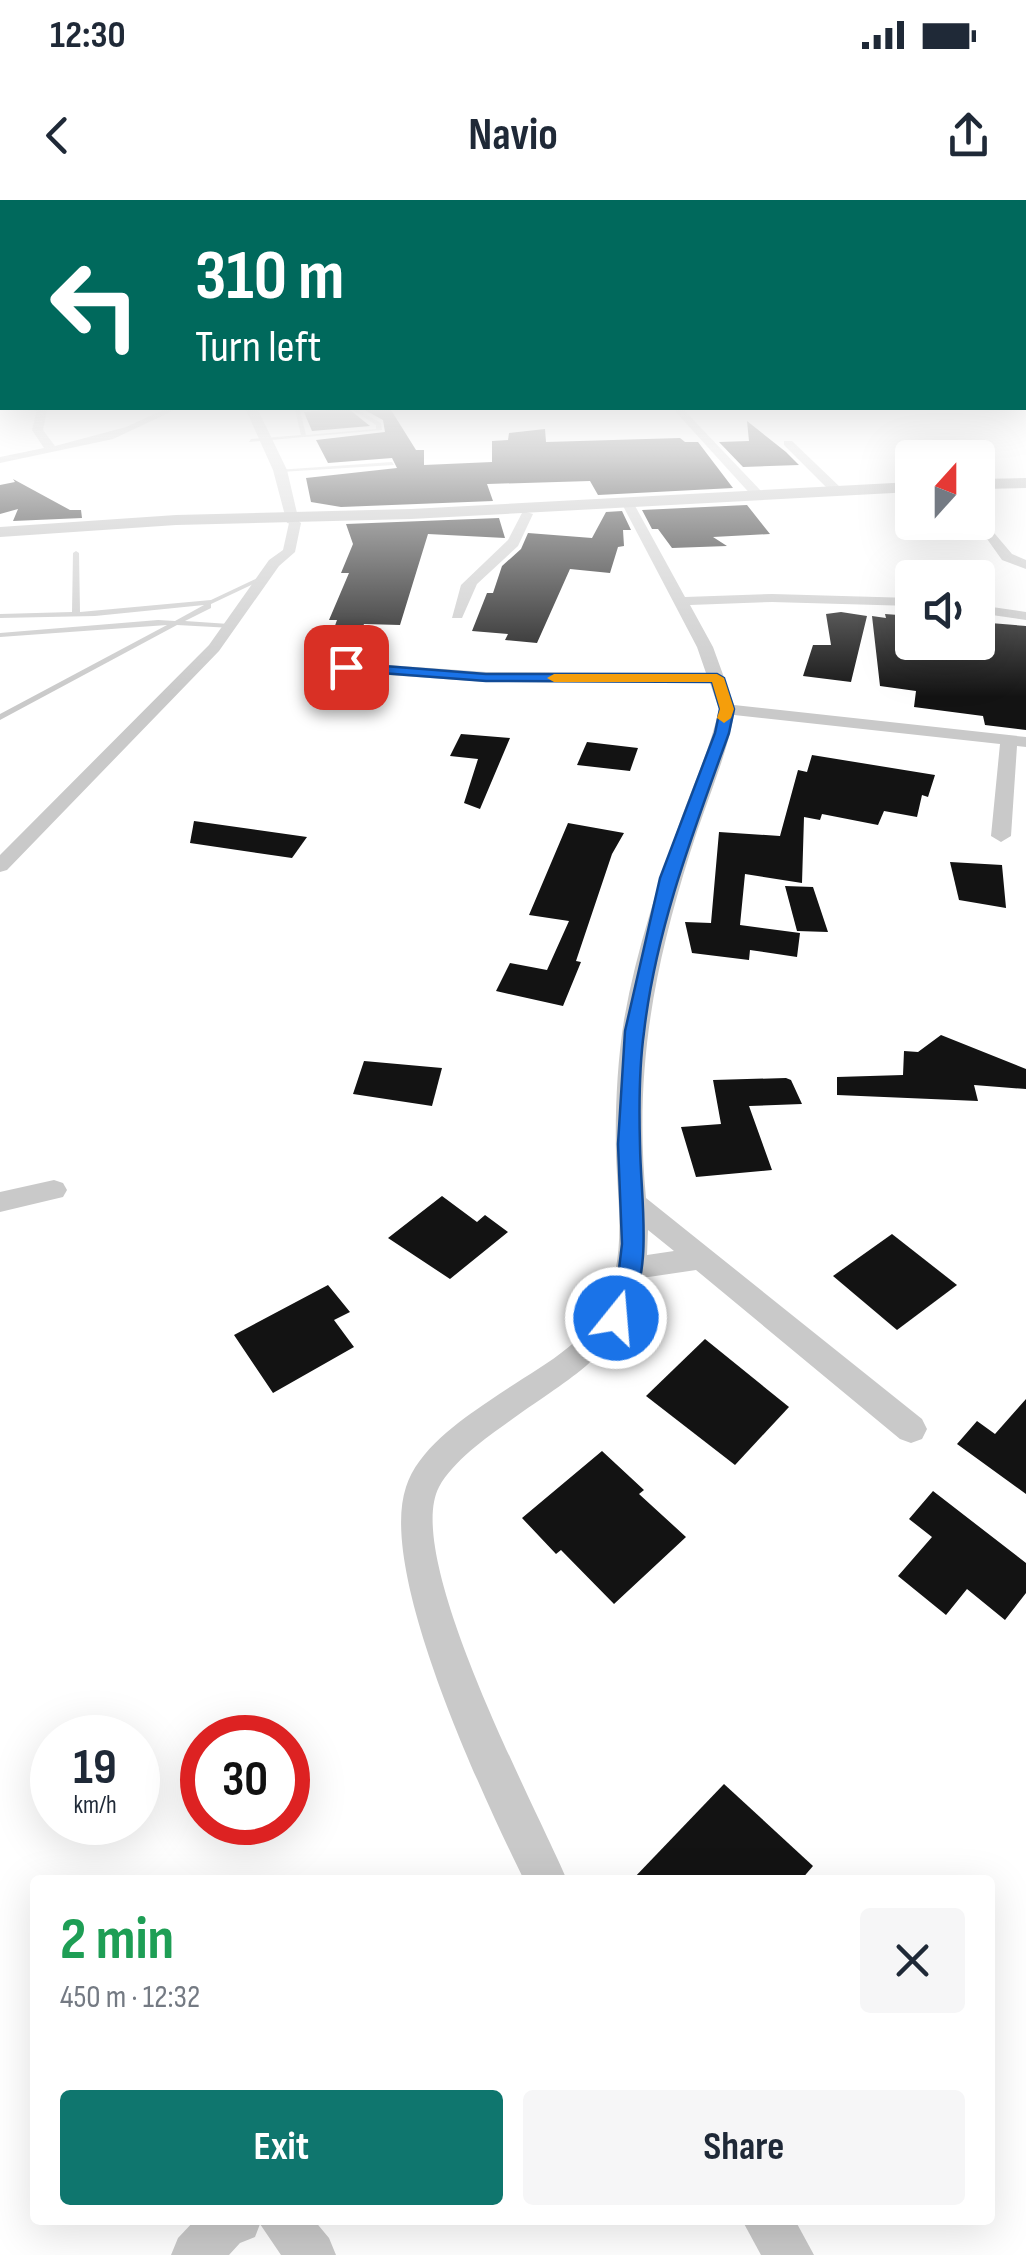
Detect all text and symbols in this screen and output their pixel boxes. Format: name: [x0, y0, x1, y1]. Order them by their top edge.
text: 12:30: [50, 13, 126, 58]
icon: back: [30, 108, 85, 163]
text: Navio: [468, 108, 558, 163]
icon: share: [941, 108, 996, 163]
text: 310 m: [195, 235, 344, 319]
icon: left: [30, 240, 160, 370]
text: Turn left: [195, 320, 321, 375]
north arrow: [895, 440, 995, 540]
map controls: [895, 440, 995, 660]
button: sound: [895, 560, 995, 660]
pin: [304, 625, 389, 710]
icon: arrive: [319, 640, 374, 695]
position arrow: [564, 1266, 668, 1370]
speed limit sign: 30: [180, 1715, 310, 1845]
text: 19: [73, 1738, 117, 1798]
text: km/h: [73, 1790, 117, 1821]
text: 2 min: [60, 1904, 174, 1976]
button: close: [860, 1908, 965, 2013]
text: 450 m · 12:32: [60, 1978, 200, 2017]
button: Exit: [60, 2090, 503, 2205]
button: Share: [523, 2090, 965, 2205]

